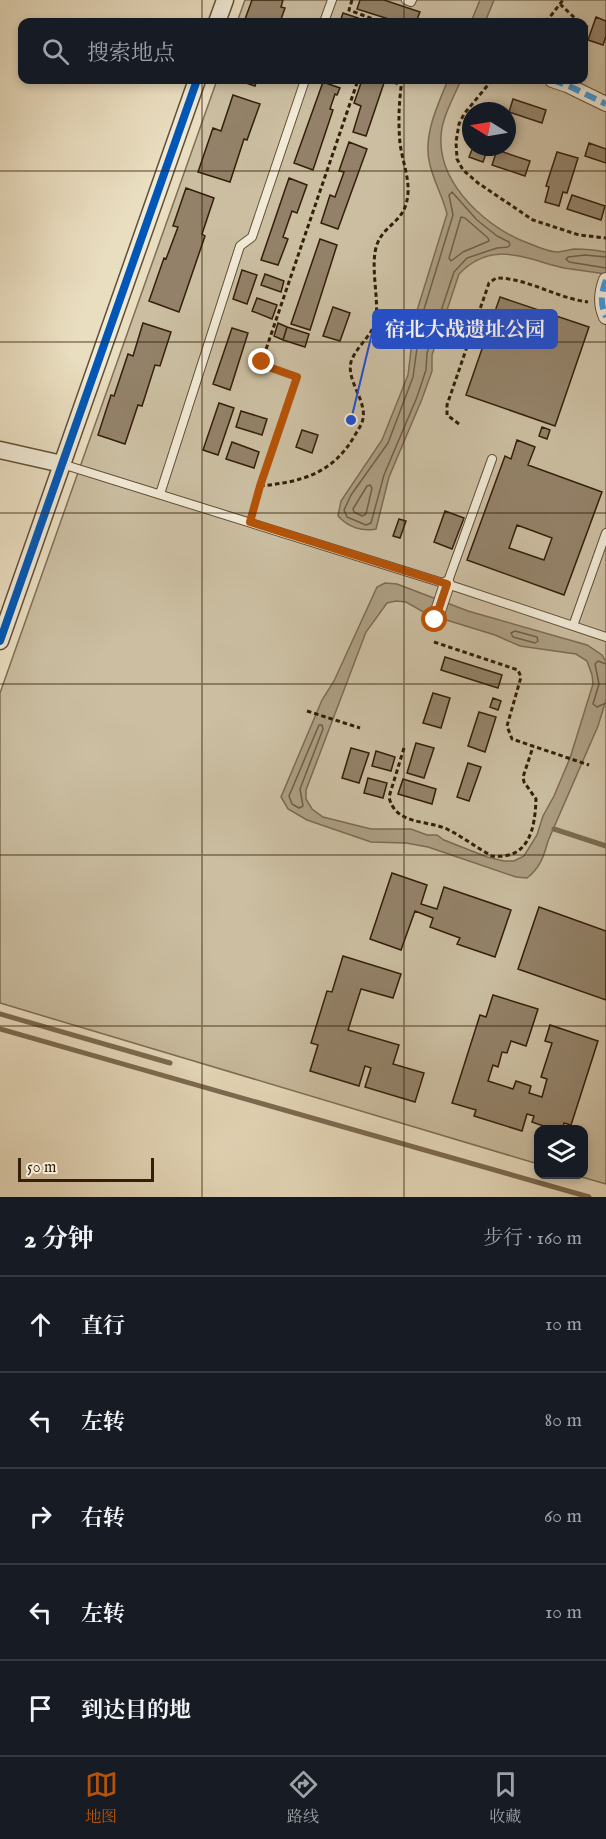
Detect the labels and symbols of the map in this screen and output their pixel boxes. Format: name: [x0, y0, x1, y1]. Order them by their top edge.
north arrow: [462, 102, 516, 156]
callout: 宿北大战遗址公园: [373, 310, 557, 348]
text: 宿北大战遗址公园: [385, 318, 545, 343]
route end: [248, 348, 274, 374]
route start: [421, 606, 447, 632]
scale bar: [18, 1155, 154, 1182]

